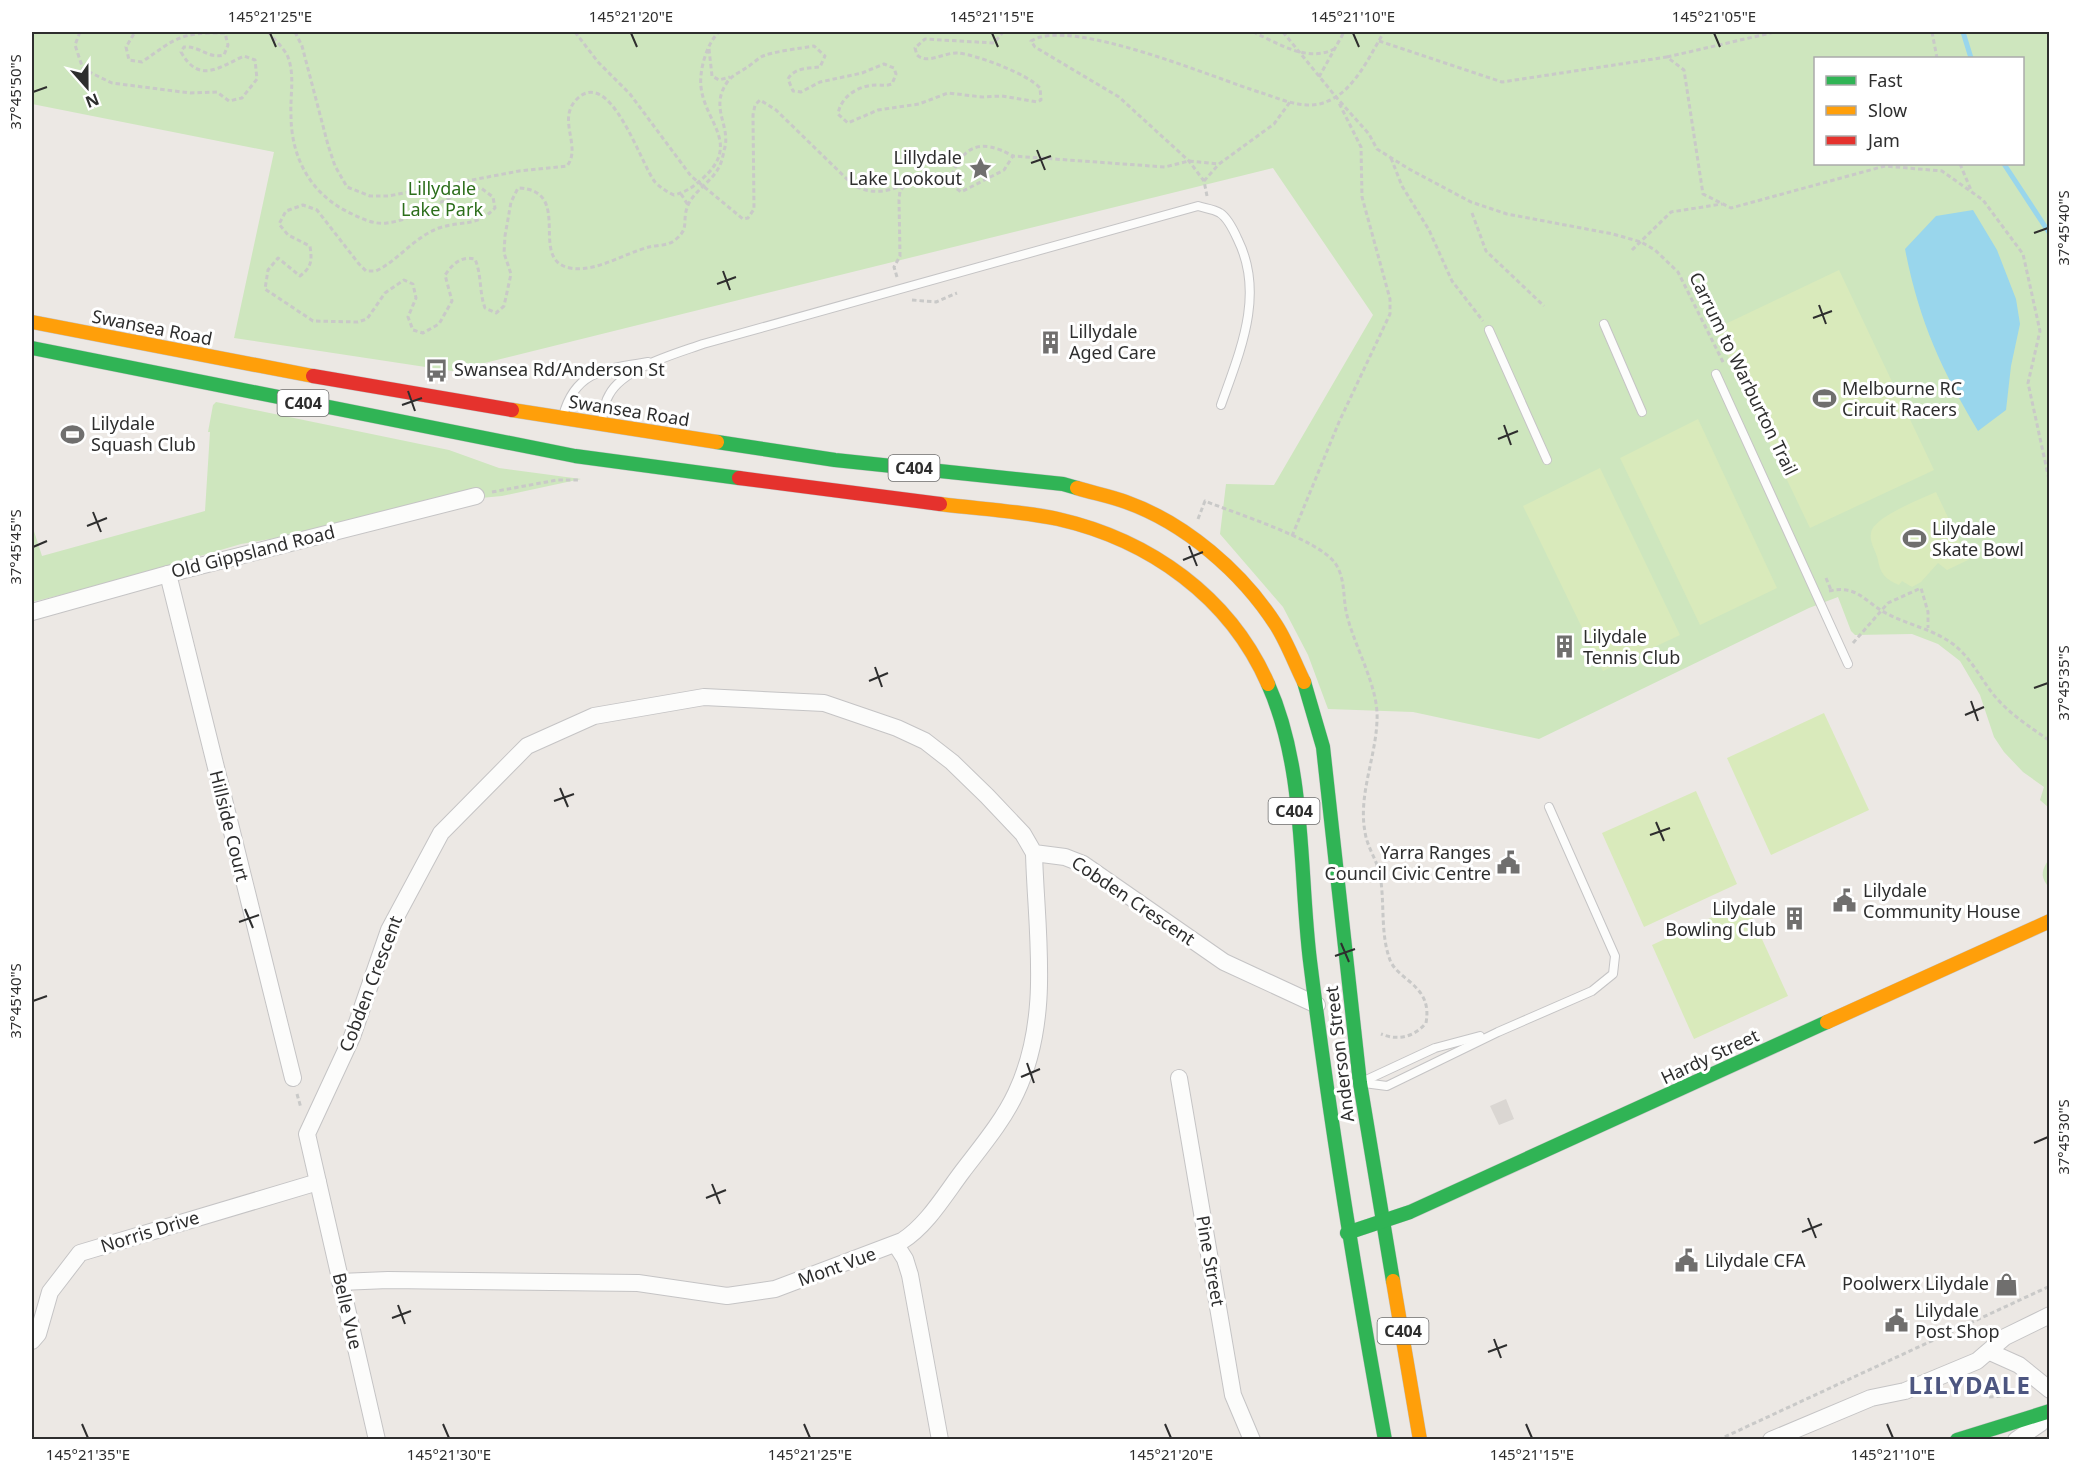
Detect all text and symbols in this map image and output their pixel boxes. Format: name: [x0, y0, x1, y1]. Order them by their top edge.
text: 145°21'25"E: [228, 6, 312, 26]
text: 145°21'20"E: [589, 6, 673, 26]
text: 145°21'15"E: [950, 6, 1034, 26]
text: 145°21'10"E: [1311, 6, 1395, 26]
text: 145°21'05"E: [1672, 6, 1756, 26]
text: 37°45'50"S: [5, 54, 25, 130]
north arrow: [57, 57, 117, 117]
legend: [1814, 57, 2024, 165]
text: Fast: [1868, 68, 1903, 92]
text: N: [82, 88, 102, 114]
text: Slow: [1868, 98, 1907, 122]
text: Jam: [1866, 128, 1900, 152]
place label: Lillydale Lake Lookout: [849, 145, 962, 190]
place icon: Lillydale Lake Lookout: [967, 155, 993, 181]
park label: Lillydale Lake Park: [401, 176, 483, 221]
text: 37°45'40"S: [2053, 190, 2073, 266]
street label: Carrum to Warburton Trail: [1684, 268, 1804, 479]
street label: Swansea Road: [90, 304, 214, 350]
place label: Lillydale Aged Care: [1069, 319, 1156, 364]
building icon: Lillydale Aged Care: [1038, 329, 1064, 355]
bus stop icon: Swansea Rd/Anderson St: [423, 357, 449, 383]
place label: Swansea Rd/Anderson St: [454, 357, 665, 381]
place label: Melbourne RC Circuit Racers: [1842, 376, 1962, 421]
sports icon: Melbourne RC Circuit Racers: [1811, 386, 1837, 412]
street label: Swansea Road: [567, 389, 691, 431]
road number: C404: [278, 390, 328, 416]
place label: Lilydale Squash Club: [91, 411, 196, 456]
sports icon: Lilydale Squash Club: [60, 421, 86, 447]
road number: C404: [888, 455, 940, 481]
text: 37°45'45"S: [5, 509, 25, 585]
place label: Lilydale Skate Bowl: [1932, 516, 2024, 561]
street label: Old Gippsland Road: [168, 519, 337, 583]
sports icon: Lilydale Skate Bowl: [1901, 526, 1927, 552]
place label: Lilydale Tennis Club: [1583, 624, 1680, 669]
building icon: Lilydale Tennis Club: [1552, 634, 1578, 660]
text: 37°45'35"S: [2053, 645, 2073, 721]
street label: Hillside Court: [205, 768, 255, 884]
road number: C404: [1268, 798, 1320, 824]
place label: Yarra Ranges Council Civic Centre: [1324, 840, 1491, 885]
street label: Cobden Crescent: [1067, 850, 1200, 951]
public building icon: Yarra Ranges Council Civic Centre: [1496, 850, 1522, 876]
place label: Lilydale Community House: [1863, 878, 2020, 923]
public building icon: Lilydale Community House: [1832, 888, 1858, 914]
place label: Lilydale Bowling Club: [1665, 896, 1776, 941]
building icon: Lilydale Bowling Club: [1781, 906, 1807, 932]
street label: Cobden Crescent: [333, 912, 407, 1055]
text: 37°45'40"S: [5, 963, 25, 1039]
street label: Anderson Street: [1319, 984, 1359, 1124]
street label: Hardy Street: [1657, 1023, 1763, 1089]
text: 37°45'30"S: [2053, 1099, 2073, 1175]
street label: Norris Drive: [97, 1205, 202, 1257]
street label: Pine Street: [1191, 1214, 1231, 1309]
street label: Mont Vue: [794, 1241, 879, 1291]
public building icon: Lilydale CFA: [1674, 1248, 1700, 1274]
place label: Lilydale CFA: [1705, 1248, 1806, 1272]
street label: Belle Vue: [328, 1270, 368, 1351]
place label: Poolwerx Lilydale: [1842, 1271, 1989, 1295]
shop icon: Poolwerx Lilydale: [1994, 1271, 2020, 1297]
place label: Lilydale Post Shop: [1915, 1298, 2000, 1343]
public building icon: Lilydale Post Shop: [1884, 1308, 1910, 1334]
road number: C404: [1378, 1318, 1428, 1344]
district label: LILYDALE: [1908, 1368, 2032, 1401]
text: 145°21'35"E: [46, 1444, 130, 1464]
text: 145°21'30"E: [407, 1444, 491, 1464]
text: 145°21'25"E: [768, 1444, 852, 1464]
text: 145°21'20"E: [1129, 1444, 1213, 1464]
text: 145°21'15"E: [1490, 1444, 1574, 1464]
text: 145°21'10"E: [1851, 1444, 1935, 1464]

